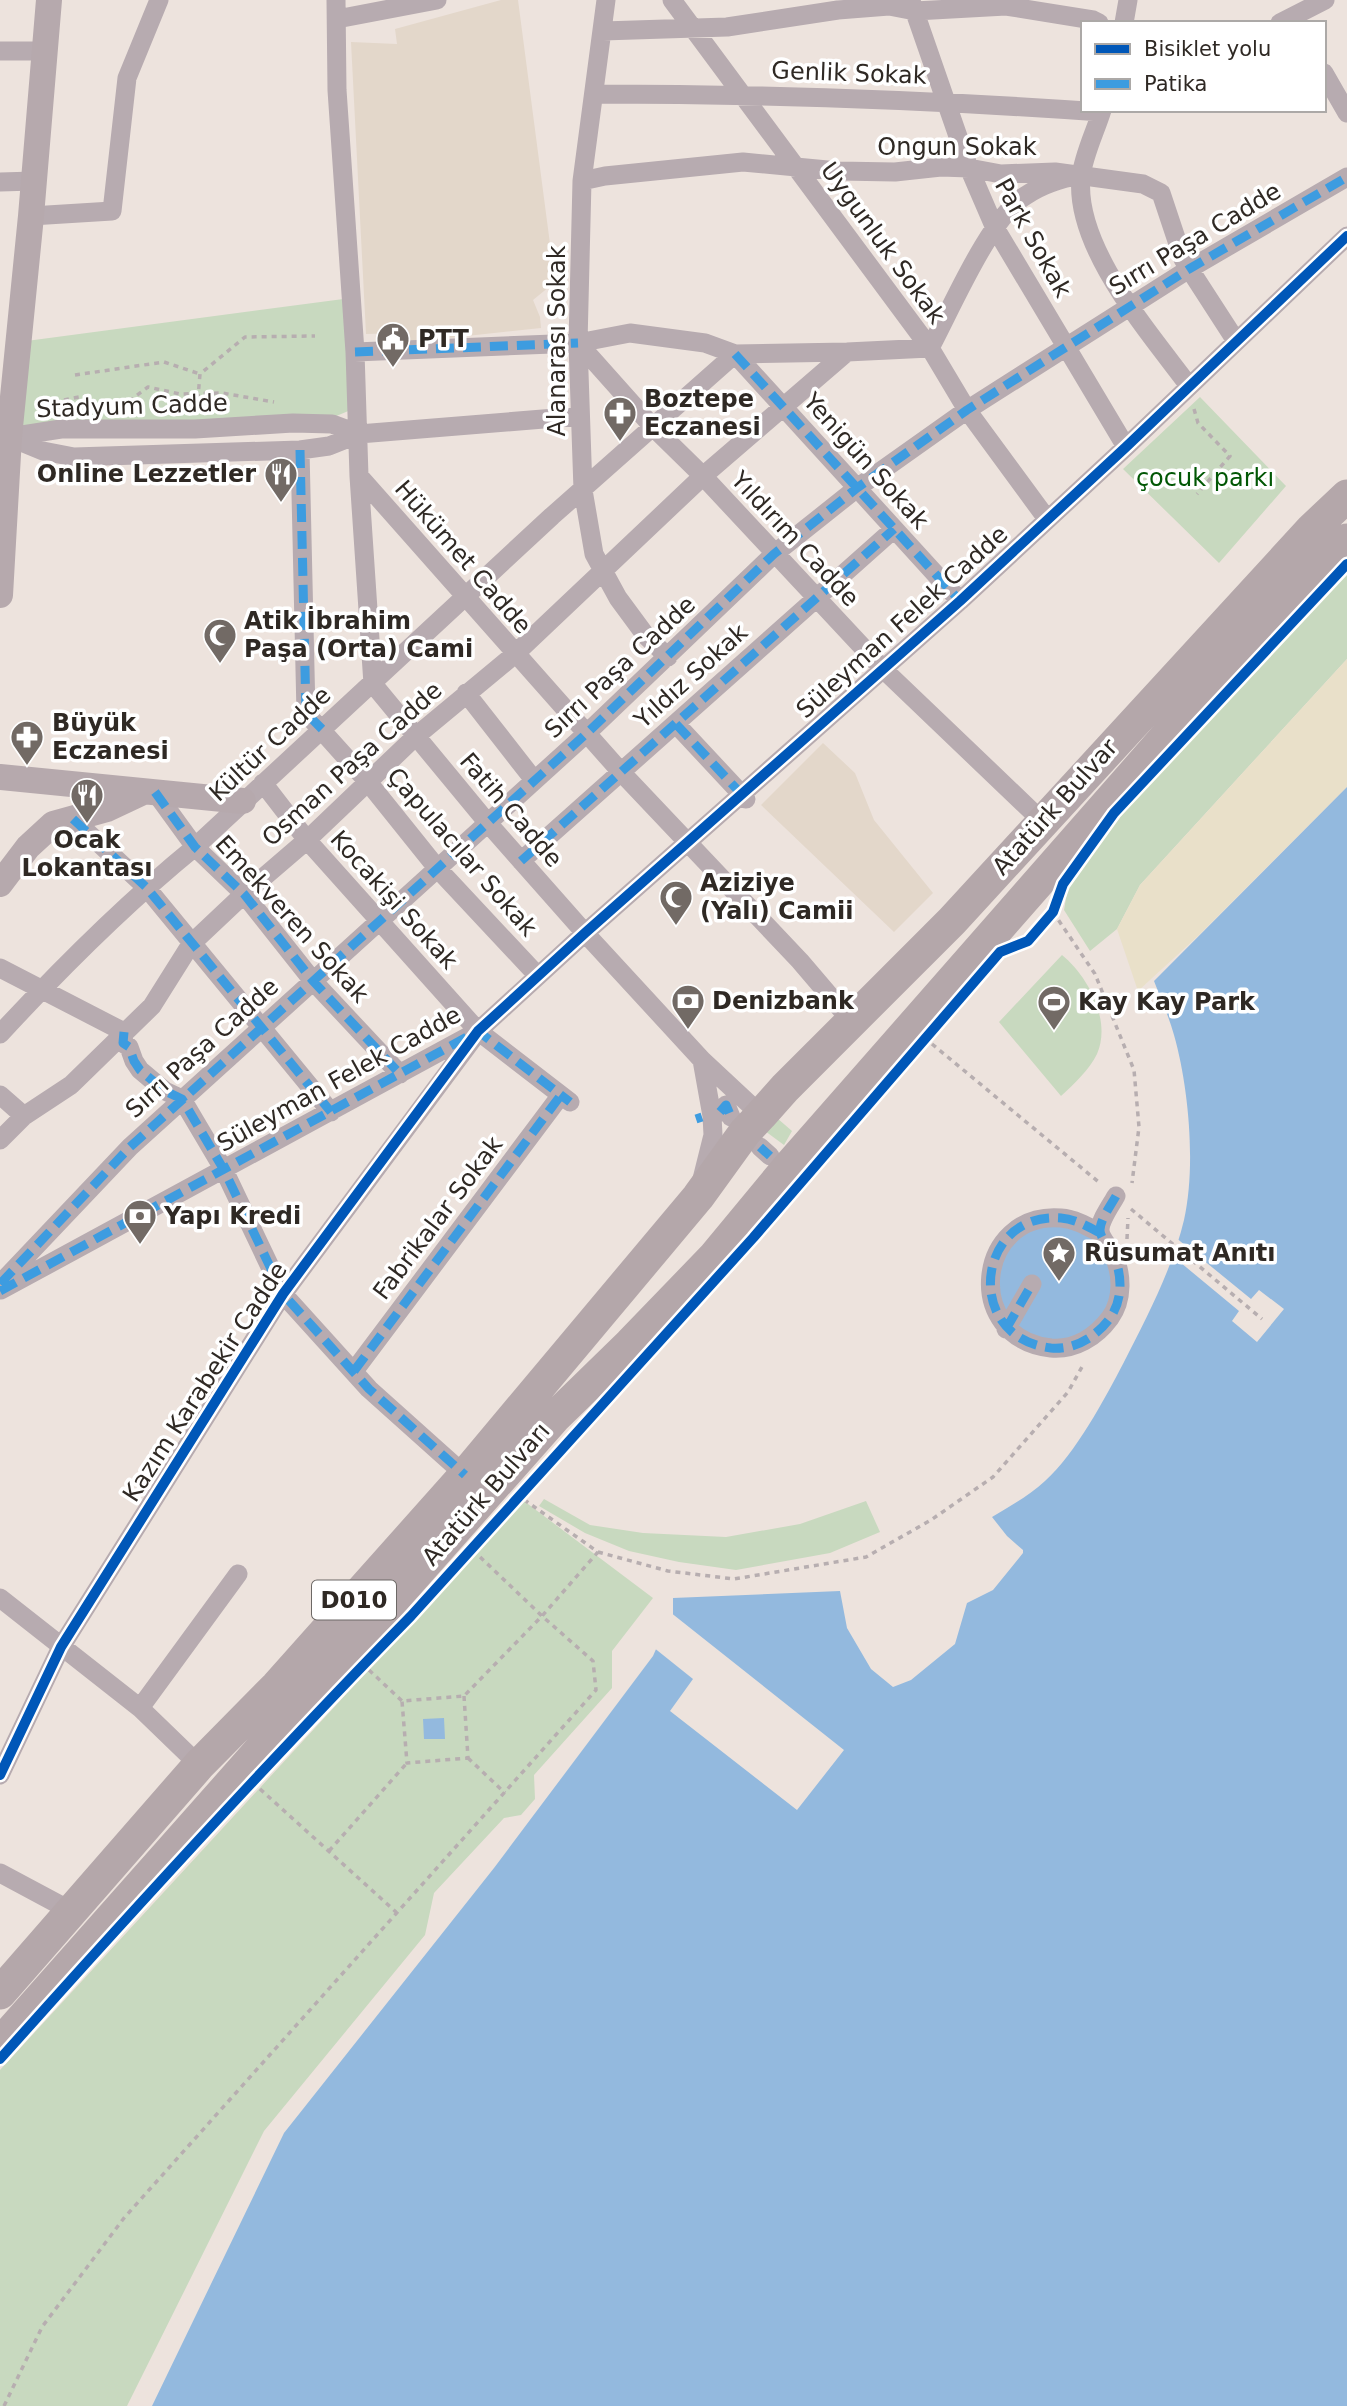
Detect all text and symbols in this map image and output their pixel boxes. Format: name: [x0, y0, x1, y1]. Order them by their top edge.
legend: [1081, 21, 1326, 112]
text: Bisiklet yolu: [1144, 37, 1271, 61]
street label: Genlik Sokak: [771, 56, 927, 90]
text: Patika: [1144, 72, 1207, 96]
street label: Ongun Sokak: [877, 133, 1037, 161]
street label: Uygunluk Sokak: [815, 157, 951, 329]
street label: Park Sokak: [989, 174, 1077, 302]
street label: Sırrı Paşa Cadde: [1104, 177, 1286, 301]
street label: Alanarası Sokak: [543, 245, 571, 437]
public building icon: PTT: [374, 320, 412, 369]
place label: PTT: [418, 325, 470, 353]
place label: Boztepe Eczanesi: [644, 385, 761, 441]
street label: Yenigün Sokak: [797, 386, 934, 535]
street label: Stadyum Cadde: [36, 389, 228, 423]
pharmacy icon: Boztepe Eczanesi: [601, 394, 639, 443]
restaurant icon: Online Lezzetler: [262, 455, 300, 504]
place label: Online Lezzetler: [37, 460, 256, 488]
park label: çocuk parkı: [1136, 464, 1274, 492]
street label: Yıldırım Cadde: [725, 465, 865, 612]
street label: Hükümet Cadde: [389, 475, 537, 639]
street label: Süleyman Felek Cadde: [791, 520, 1013, 724]
street label: Sırrı Paşa Cadde: [539, 590, 701, 744]
place label: Atik İbrahim Paşa (Orta) Cami: [244, 606, 473, 663]
mosque icon: Atik İbrahim Paşa (Orta) Cami: [201, 616, 239, 665]
street label: Yıldız Sokak: [628, 618, 753, 735]
street label: Osman Paşa Cadde: [256, 676, 448, 852]
street label: Kültür Cadde: [204, 681, 336, 807]
place label: Büyük Eczanesi: [52, 709, 169, 765]
pharmacy icon: Büyük Eczanesi: [8, 718, 46, 767]
street label: Atatürk Bulvar: [987, 733, 1123, 881]
street label: Fatih Cadde: [454, 747, 568, 873]
street label: Çapulacılar Sokak: [381, 762, 543, 942]
restaurant icon: Ocak Lokantası: [68, 776, 106, 825]
street label: Kocakişi Sokak: [325, 825, 464, 975]
place label: Ocak Lokantası: [21, 826, 153, 882]
street label: Emekveren Sokak: [210, 830, 374, 1008]
place label: Aziziye (Yalı) Camii: [700, 869, 853, 925]
mosque icon: Aziziye (Yalı) Camii: [657, 878, 695, 927]
street label: Sırrı Paşa Cadde: [120, 972, 284, 1124]
bank icon: Denizbank: [669, 982, 707, 1031]
sports icon: Kay Kay Park: [1035, 983, 1073, 1032]
place label: Denizbank: [712, 987, 855, 1015]
place label: Kay Kay Park: [1078, 988, 1256, 1016]
street label: Süleyman Felek Cadde: [212, 1000, 466, 1158]
street label: Fabrikalar Sokak: [367, 1131, 509, 1305]
bank icon: Yapı Kredi: [121, 1197, 159, 1246]
place label: Yapı Kredi: [163, 1202, 301, 1230]
place icon: Rüsumat Anıtı: [1040, 1234, 1078, 1283]
place label: Rüsumat Anıtı: [1084, 1239, 1276, 1267]
street label: Kazım Karabekir Cadde: [117, 1257, 293, 1507]
street label: Atatürk Bulvarı: [416, 1417, 556, 1571]
road number: D010: [312, 1581, 396, 1620]

